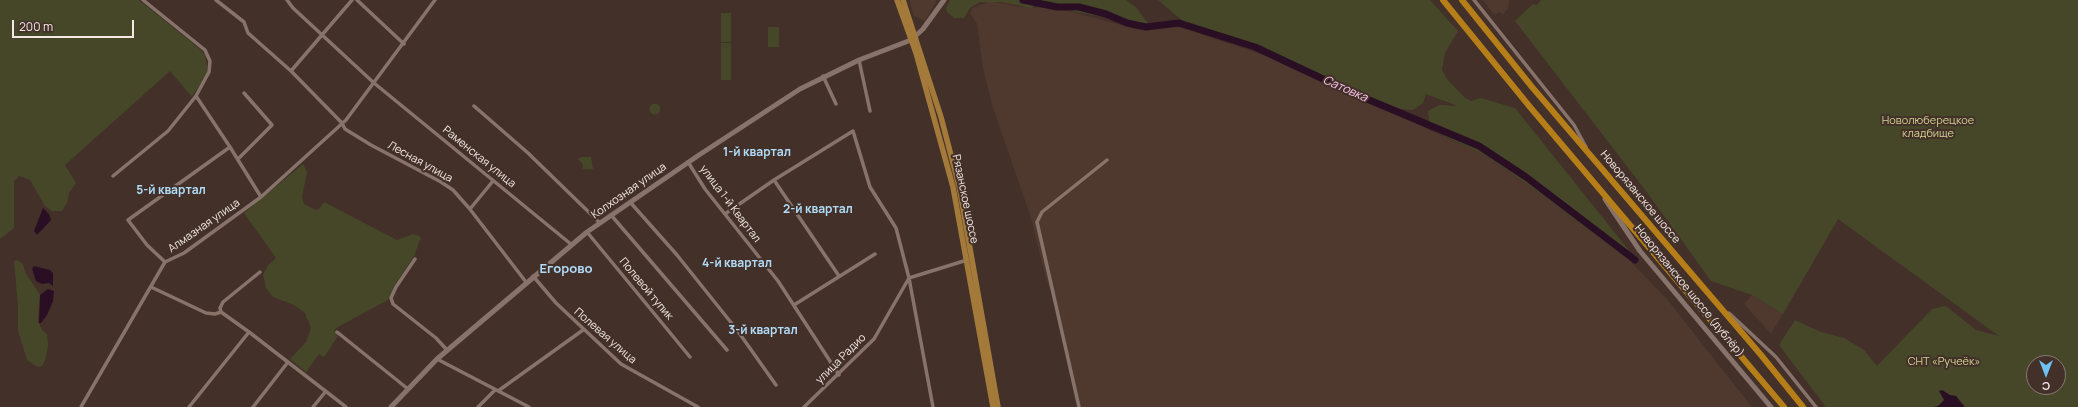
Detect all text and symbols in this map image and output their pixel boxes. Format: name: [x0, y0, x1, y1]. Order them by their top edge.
scale bar: [14, 12, 136, 38]
text: 200 m: [19, 18, 53, 35]
water label: Сатовка: [1320, 73, 1370, 105]
park label: Новолюберецкое кладбище: [1882, 114, 1974, 140]
street label: Раменская улица: [440, 123, 518, 191]
street label: Лесная улица: [385, 139, 455, 185]
district label: 1-й квартал: [723, 146, 791, 160]
street label: Новорязанское шоссе: [1597, 148, 1683, 246]
street label: Рязанское шоссе: [949, 153, 981, 245]
street label: Колхозная улица: [589, 160, 669, 222]
street label: улица 1-й Квартал: [697, 163, 763, 245]
district label: 5-й квартал: [136, 184, 206, 198]
street label: Алмазная улица: [166, 196, 242, 256]
district label: 2-й квартал: [783, 203, 853, 217]
street label: Новорязанское шоссе (дублёр): [1632, 222, 1746, 360]
street label: Полевой тупик: [616, 255, 676, 323]
district label: 4-й квартал: [702, 257, 772, 271]
district label: Егорово: [539, 261, 593, 277]
street label: Полевая улица: [571, 305, 639, 367]
district label: 3-й квартал: [728, 324, 798, 338]
street label: улица Радио: [813, 331, 869, 387]
park label: СНТ «Ручеёк»: [1908, 355, 1980, 369]
north arrow: [2026, 355, 2066, 395]
text: С: [2042, 379, 2050, 394]

